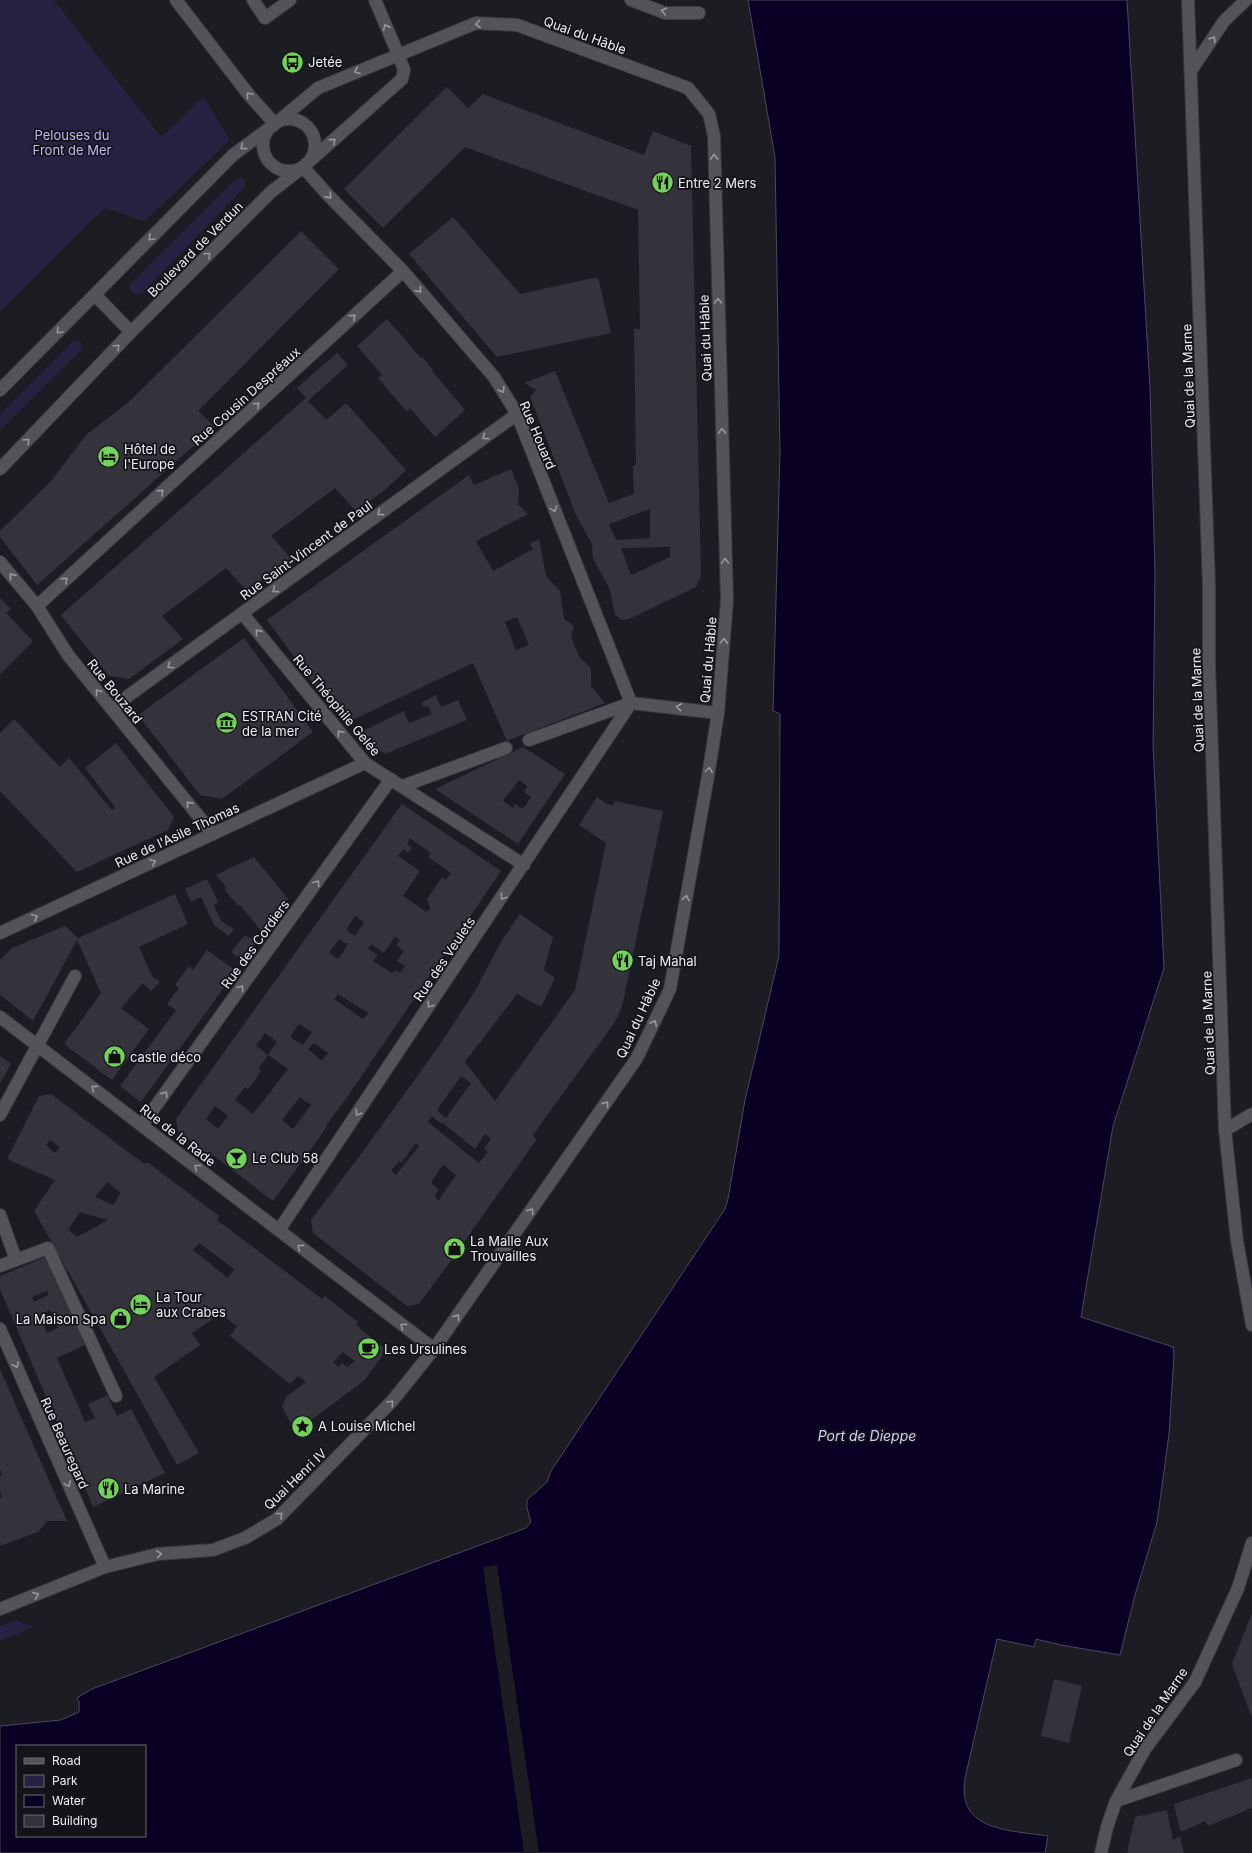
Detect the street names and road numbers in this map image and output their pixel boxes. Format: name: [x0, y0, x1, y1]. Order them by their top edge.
street label: Quai du Hâble: [542, 13, 628, 57]
street label: Boulevard de Verdun: [144, 198, 246, 300]
street label: Quai du Hâble: [695, 294, 715, 382]
street label: Quai de la Marne: [1178, 324, 1198, 428]
street label: Rue Cousin Despréaux: [189, 343, 303, 449]
street label: Rue Houard: [516, 399, 560, 471]
street label: Rue Saint-Vincent de Paul: [237, 497, 375, 603]
street label: Quai du Hâble: [696, 616, 720, 704]
street label: Quai de la Marne: [1187, 648, 1207, 752]
street label: Rue Théophile Gelée: [290, 651, 384, 759]
street label: Rue Bouzard: [84, 655, 146, 727]
street label: Rue de l'Asile Thomas: [112, 799, 242, 871]
street label: Rue des Cordiers: [217, 896, 293, 991]
street label: Rue des Veulets: [410, 914, 478, 1004]
street label: Quai de la Marne: [1198, 971, 1218, 1075]
street label: Quai du Hâble: [612, 975, 664, 1061]
street label: Rue de la Rade: [137, 1100, 219, 1170]
street label: Rue Beauregard: [38, 1395, 92, 1491]
street label: Quai Henri IV: [260, 1445, 330, 1513]
street label: Quai de la Marne: [1119, 1664, 1191, 1760]

